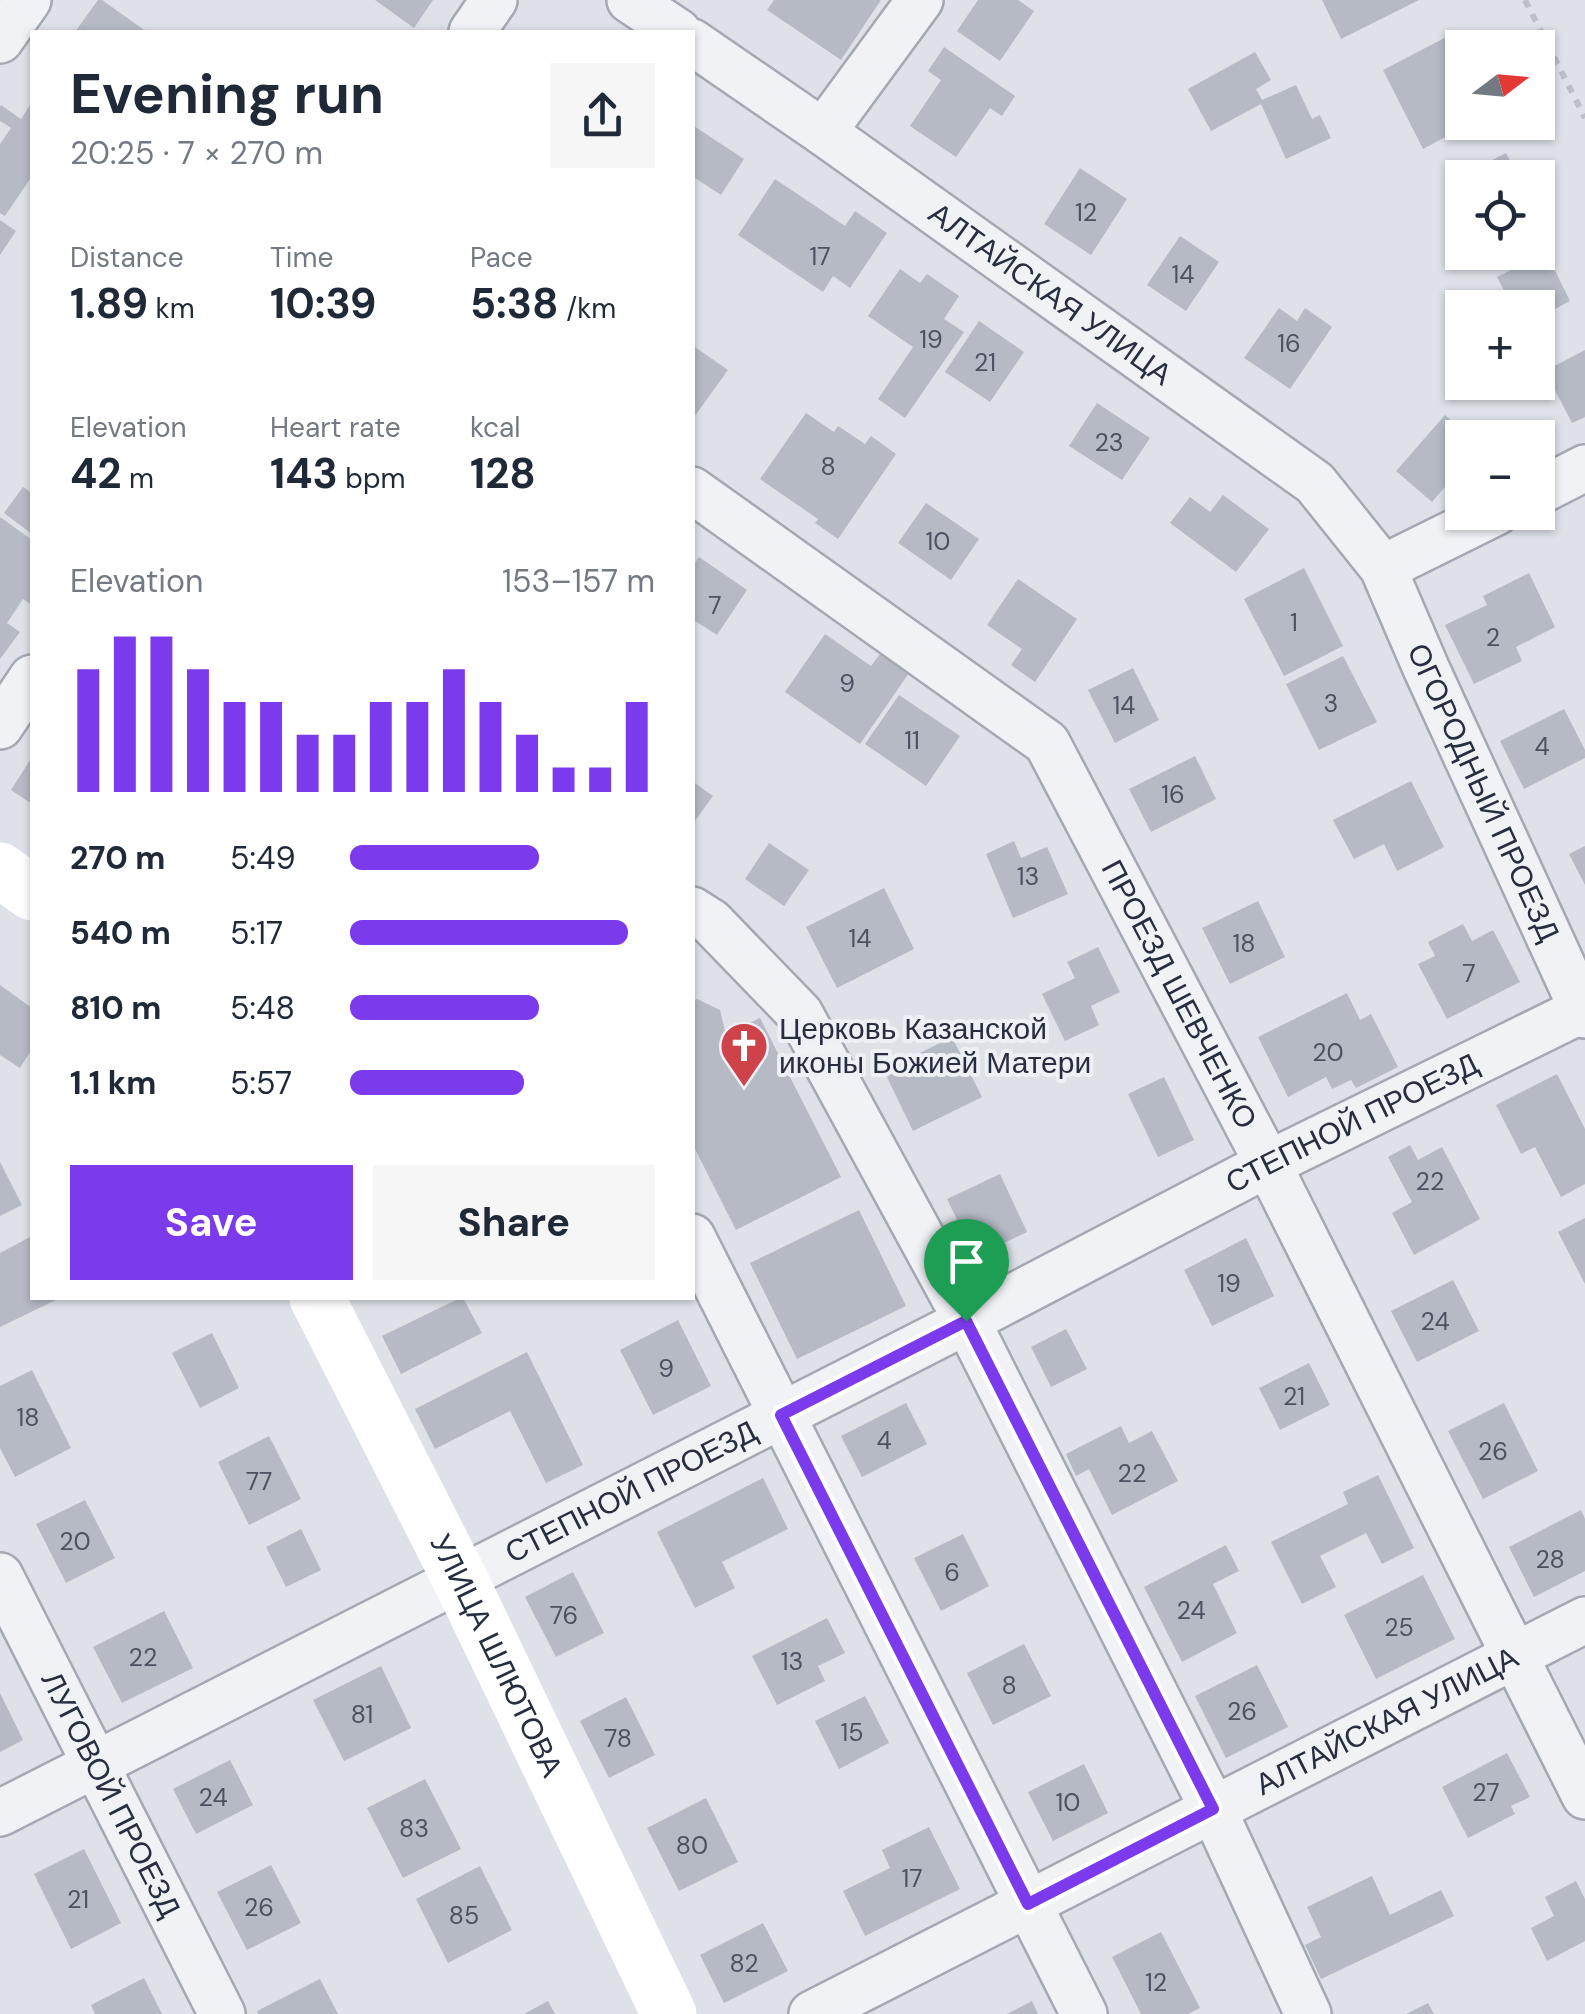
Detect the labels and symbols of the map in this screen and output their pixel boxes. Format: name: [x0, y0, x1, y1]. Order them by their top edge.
north arrow: [1445, 30, 1555, 140]
street label: АЛТАЙСКАЯ УЛИЦА: [921, 194, 1180, 394]
house number: 12: [1075, 196, 1097, 229]
house number: 17: [809, 240, 831, 273]
house number: 14: [1172, 258, 1194, 291]
house number: 19: [919, 323, 943, 356]
house number: 16: [1277, 327, 1301, 360]
house number: 21: [974, 346, 996, 379]
house number: 23: [1094, 426, 1124, 459]
house number: 8: [820, 450, 836, 483]
house number: 10: [926, 525, 950, 558]
house number: 7: [708, 589, 722, 622]
house number: 1: [1290, 606, 1298, 639]
house number: 2: [1486, 621, 1500, 654]
street label: ОГОРОДНЫЙ ПРОЕЗД: [1399, 637, 1569, 947]
house number: 9: [839, 667, 855, 700]
house number: 3: [1324, 687, 1338, 720]
house number: 14: [1113, 689, 1135, 722]
house number: 11: [904, 724, 920, 757]
house number: 4: [1534, 730, 1550, 763]
house number: 16: [1161, 778, 1185, 811]
street label: ПРОЕЗД ШЕВЧЕНКО: [1093, 853, 1266, 1135]
house number: 13: [1017, 860, 1039, 893]
house number: 14: [849, 922, 871, 955]
house number: 18: [1232, 927, 1256, 960]
house number: 7: [1462, 957, 1476, 990]
place label: Церковь Казанской иконы Божией Матери: [779, 1009, 1091, 1082]
church icon: Церковь Казанской иконы Божией Матери: [718, 1020, 770, 1088]
house number: 20: [1312, 1036, 1344, 1069]
street label: СТЕПНОЙ ПРОЕЗД: [1219, 1044, 1485, 1202]
house number: 22: [1416, 1165, 1444, 1198]
pin: [924, 1219, 1009, 1322]
house number: 19: [1217, 1267, 1241, 1300]
house number: 24: [1420, 1305, 1450, 1338]
house number: 9: [658, 1352, 674, 1385]
house number: 21: [1283, 1380, 1305, 1413]
house number: 18: [16, 1401, 40, 1434]
street label: СТЕПНОЙ ПРОЕЗД: [498, 1411, 763, 1572]
house number: 4: [876, 1424, 892, 1457]
house number: 26: [1478, 1435, 1508, 1468]
house number: 22: [1118, 1457, 1146, 1490]
house number: 77: [246, 1465, 272, 1498]
house number: 20: [59, 1525, 91, 1558]
street label: УЛИЦА ШЛЮТОВА: [421, 1527, 572, 1783]
house number: 28: [1535, 1543, 1565, 1576]
house number: 6: [944, 1556, 960, 1589]
house number: 24: [1176, 1594, 1206, 1627]
house number: 76: [550, 1599, 578, 1632]
house number: 25: [1384, 1611, 1414, 1644]
street label: АЛТАЙСКАЯ УЛИЦА: [1249, 1638, 1524, 1804]
house number: 22: [129, 1641, 157, 1674]
house number: 13: [781, 1645, 803, 1678]
street label: ЛУГОВОЙ ПРОЕЗД: [33, 1665, 190, 1924]
house number: 8: [1001, 1669, 1017, 1702]
house number: 26: [1227, 1695, 1257, 1728]
house number: 81: [351, 1698, 373, 1731]
house number: 15: [840, 1716, 864, 1749]
house number: 78: [604, 1722, 632, 1755]
house number: 27: [1472, 1776, 1500, 1809]
house number: 24: [198, 1781, 228, 1814]
house number: 10: [1056, 1786, 1080, 1819]
house number: 83: [399, 1812, 429, 1845]
house number: 80: [676, 1829, 708, 1862]
house number: 17: [901, 1862, 923, 1895]
house number: 21: [67, 1883, 89, 1916]
house number: 26: [244, 1891, 274, 1924]
house number: 85: [449, 1899, 479, 1932]
house number: 82: [729, 1947, 759, 1980]
house number: 12: [1145, 1966, 1167, 1999]

